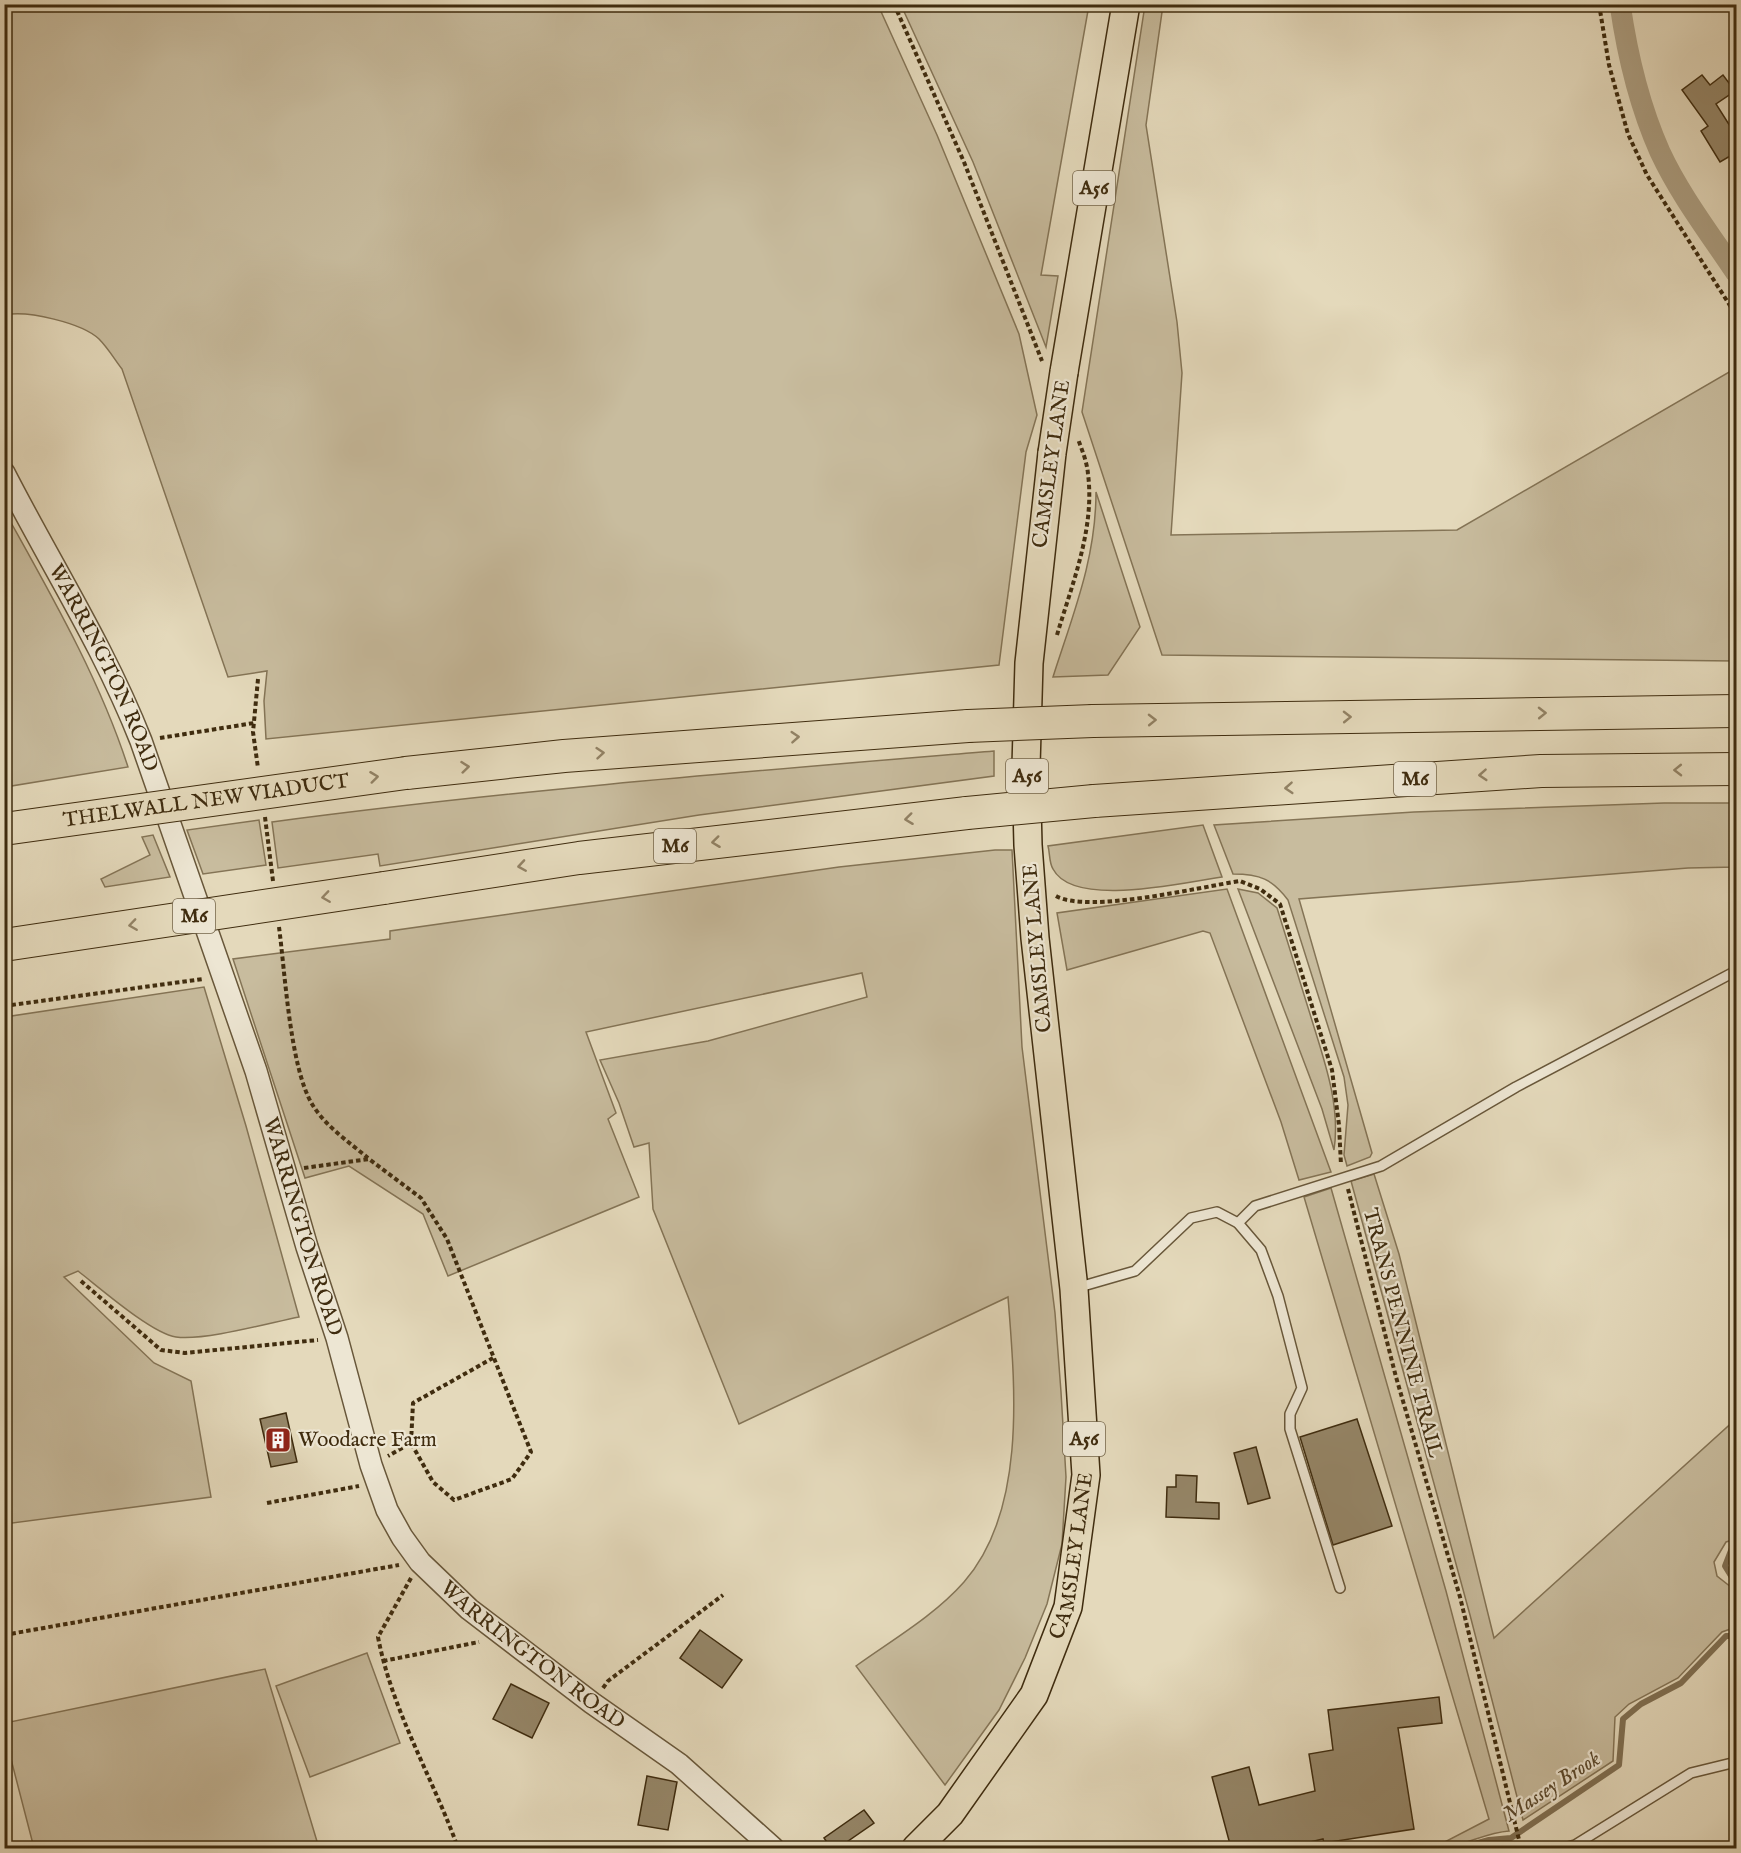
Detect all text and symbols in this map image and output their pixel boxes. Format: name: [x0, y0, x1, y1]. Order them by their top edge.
road number: A56: [1073, 171, 1115, 205]
street label: CAMSLEY LANE: [1027, 378, 1077, 550]
street label: WARRINGTON ROAD: [42, 559, 164, 775]
one-way arrow: [1537, 707, 1546, 719]
one-way arrow: [1342, 710, 1351, 723]
one-way arrow: [1147, 714, 1156, 726]
one-way arrow: [790, 731, 799, 744]
one-way arrow: [596, 747, 605, 760]
road number: A56: [1006, 759, 1048, 793]
one-way arrow: [460, 761, 469, 774]
road number: M6: [1394, 762, 1436, 796]
one-way arrow: [1674, 764, 1683, 776]
street label: THELWALL NEW VIADUCT: [61, 767, 352, 834]
one-way arrow: [1479, 768, 1488, 781]
one-way arrow: [370, 771, 379, 784]
one-way arrow: [1284, 781, 1293, 794]
one-way arrow: [905, 812, 914, 825]
road number: M6: [654, 829, 696, 863]
one-way arrow: [711, 835, 720, 847]
one-way arrow: [517, 860, 527, 872]
street label: CAMSLEY LANE: [1017, 862, 1059, 1034]
one-way arrow: [321, 890, 330, 902]
road number: M6: [173, 899, 215, 933]
one-way arrow: [128, 918, 137, 930]
street label: WARRINGTON ROAD: [257, 1114, 349, 1339]
street label: TRANS PENNINE TRAIL: [1356, 1205, 1448, 1461]
road number: A56: [1063, 1422, 1105, 1456]
building icon: Woodacre Farm: [263, 1425, 293, 1455]
place label: Woodacre Farm: [298, 1427, 437, 1454]
street label: CAMSLEY LANE: [1043, 1471, 1100, 1643]
street label: WARRINGTON ROAD: [434, 1575, 630, 1735]
water label: Massey Brook: [1498, 1745, 1606, 1829]

